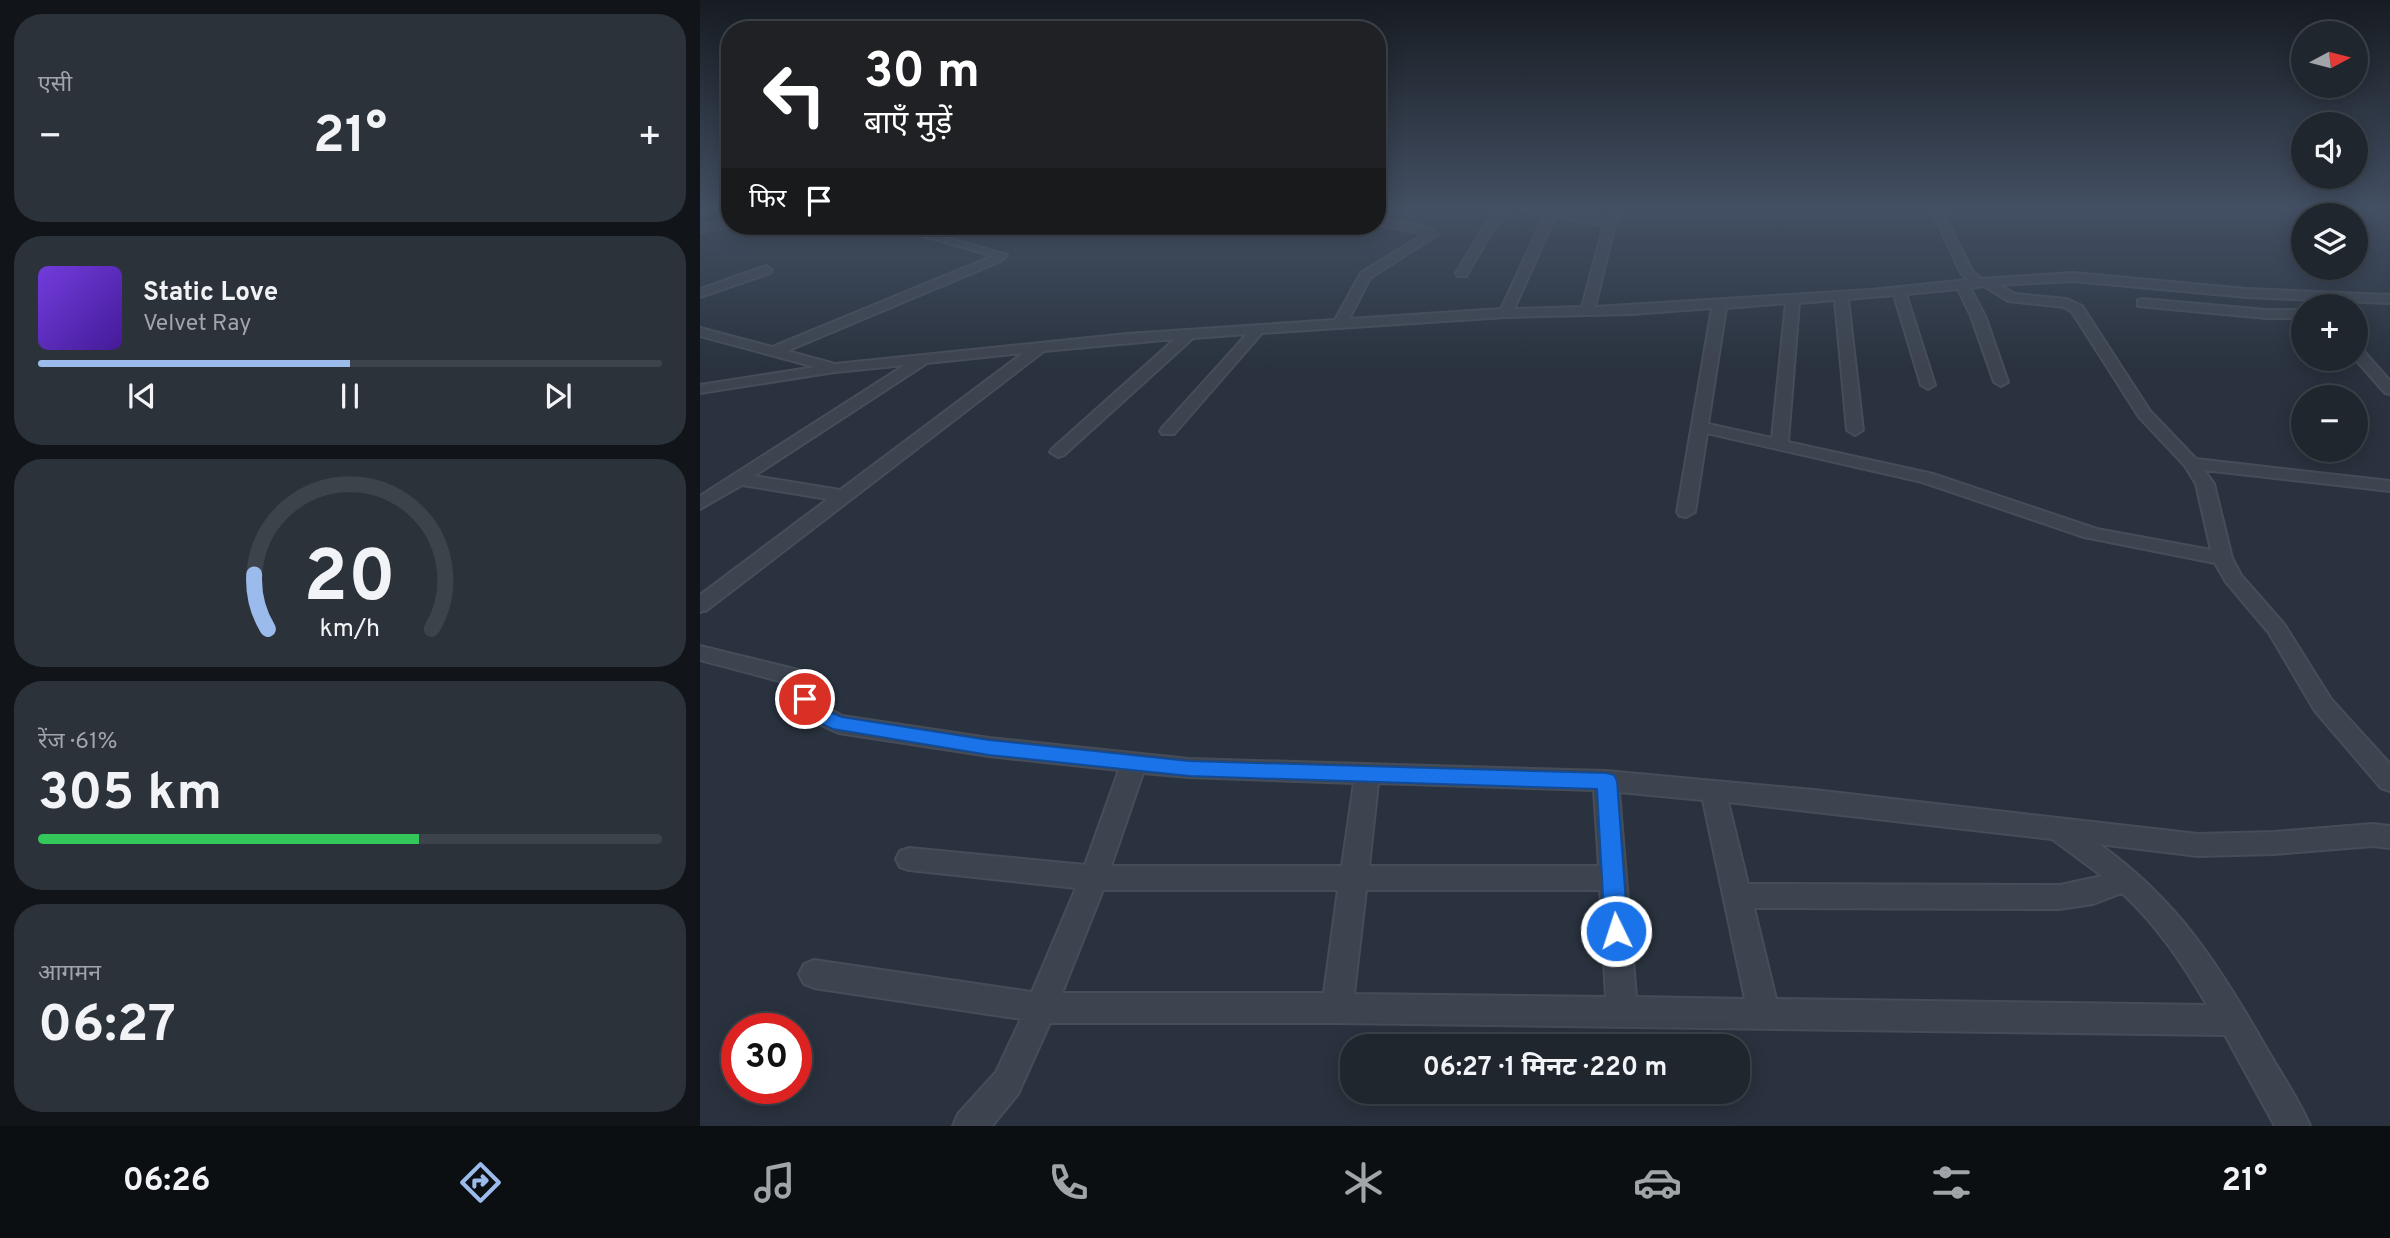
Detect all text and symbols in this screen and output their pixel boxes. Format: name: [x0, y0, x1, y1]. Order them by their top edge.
north arrow: [2291, 21, 2368, 98]
map controls: [2291, 21, 2368, 462]
text: 30 m: [864, 43, 980, 105]
icon: left: [749, 49, 840, 140]
text: एसी: [38, 71, 72, 100]
text: 21°: [313, 105, 387, 171]
text: बाएँ मुड़ें: [864, 105, 952, 145]
button: sound: [2291, 112, 2368, 189]
text: −: [38, 114, 63, 163]
text: +: [637, 114, 662, 163]
icon: arrive: [800, 182, 838, 220]
text: फिर: [749, 184, 786, 217]
button: layers: [2291, 203, 2368, 280]
text: Static Love: [143, 277, 278, 310]
button: +: [2291, 294, 2368, 371]
text: Velvet Ray: [143, 310, 251, 339]
icon: previous: [123, 377, 161, 415]
icon: pause: [331, 377, 369, 415]
icon: next: [539, 377, 577, 415]
button: −: [2291, 385, 2368, 462]
text: 20: [304, 535, 396, 627]
text: km/h: [320, 614, 380, 646]
pin: [775, 669, 835, 729]
icon: arrive: [786, 680, 824, 718]
text: रेंज · 61%: [38, 728, 118, 757]
text: 305 km: [38, 762, 222, 828]
position arrow: [1579, 894, 1653, 968]
text: आगमन: [38, 960, 101, 989]
text: 06:27: [38, 994, 176, 1060]
speed limit sign: 30: [721, 1013, 812, 1104]
text: 06:27 · 1 मिनट · 220 m: [1423, 1052, 1667, 1085]
icon: directions: [456, 1158, 505, 1207]
icon: music: [750, 1158, 799, 1207]
icon: phone: [1044, 1158, 1093, 1207]
icon: climate: [1339, 1158, 1388, 1207]
icon: car: [1633, 1158, 1682, 1207]
icon: filters: [1927, 1158, 1976, 1207]
text: 06:26: [123, 1162, 210, 1202]
text: 21°: [2222, 1162, 2267, 1202]

